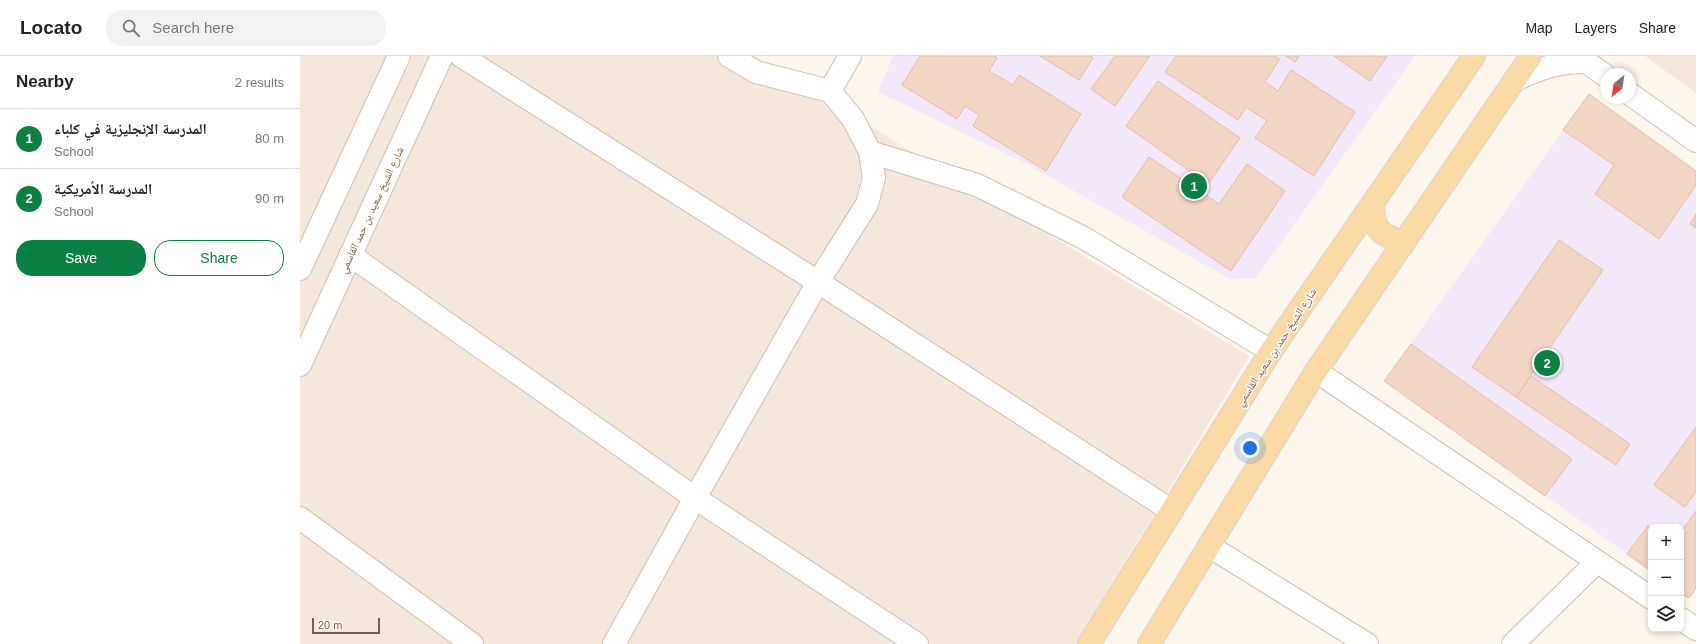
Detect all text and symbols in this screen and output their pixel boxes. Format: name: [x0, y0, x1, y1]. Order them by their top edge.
search box: [106, 10, 386, 46]
text: Locato: [20, 17, 82, 38]
icon: search: [120, 17, 142, 39]
text: Search here: [152, 19, 234, 36]
text: Map: [1525, 20, 1553, 36]
text: Layers: [1575, 20, 1617, 36]
text: Share: [1639, 20, 1676, 36]
north arrow: [1600, 68, 1636, 104]
text: Nearby: [16, 72, 74, 91]
text: 2 results: [235, 75, 284, 90]
text: المدرسة الإنجليزية في كلباء: [54, 120, 207, 137]
text: 1: [25, 131, 33, 146]
text: 80 m: [255, 131, 284, 146]
text: School: [54, 144, 94, 159]
street label: شارع الشيخ سعيد بن حمد القاسمي: [336, 145, 408, 276]
pin: 1: [1181, 171, 1207, 201]
text: المدرسة الأمريكية: [54, 180, 152, 197]
text: 2: [25, 191, 33, 206]
text: 90 m: [255, 191, 284, 206]
text: School: [54, 204, 94, 219]
button: Save: [16, 240, 146, 276]
button: Share: [154, 240, 284, 276]
street label: شارع الشيخ حمد بن سعيد القاسمي: [1233, 286, 1321, 410]
pin: 2: [1534, 348, 1560, 378]
your location: [1240, 438, 1260, 458]
map controls: [1648, 524, 1684, 632]
button: +: [1648, 524, 1684, 560]
button: −: [1648, 560, 1684, 596]
button: layers: [1648, 596, 1684, 632]
scale bar: [312, 616, 380, 635]
text: 20 m: [318, 619, 342, 631]

